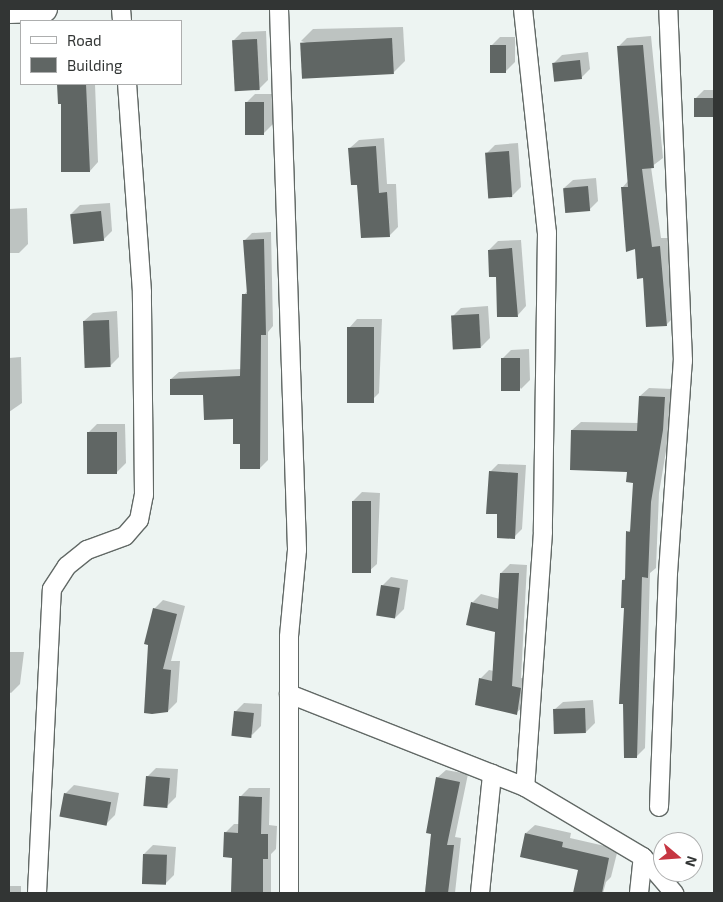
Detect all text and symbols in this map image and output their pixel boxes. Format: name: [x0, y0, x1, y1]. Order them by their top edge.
legend: [20, 20, 182, 85]
text: Road: [67, 31, 102, 49]
text: Building: [67, 56, 122, 74]
north arrow: [653, 832, 703, 882]
text: N: [682, 854, 701, 869]

